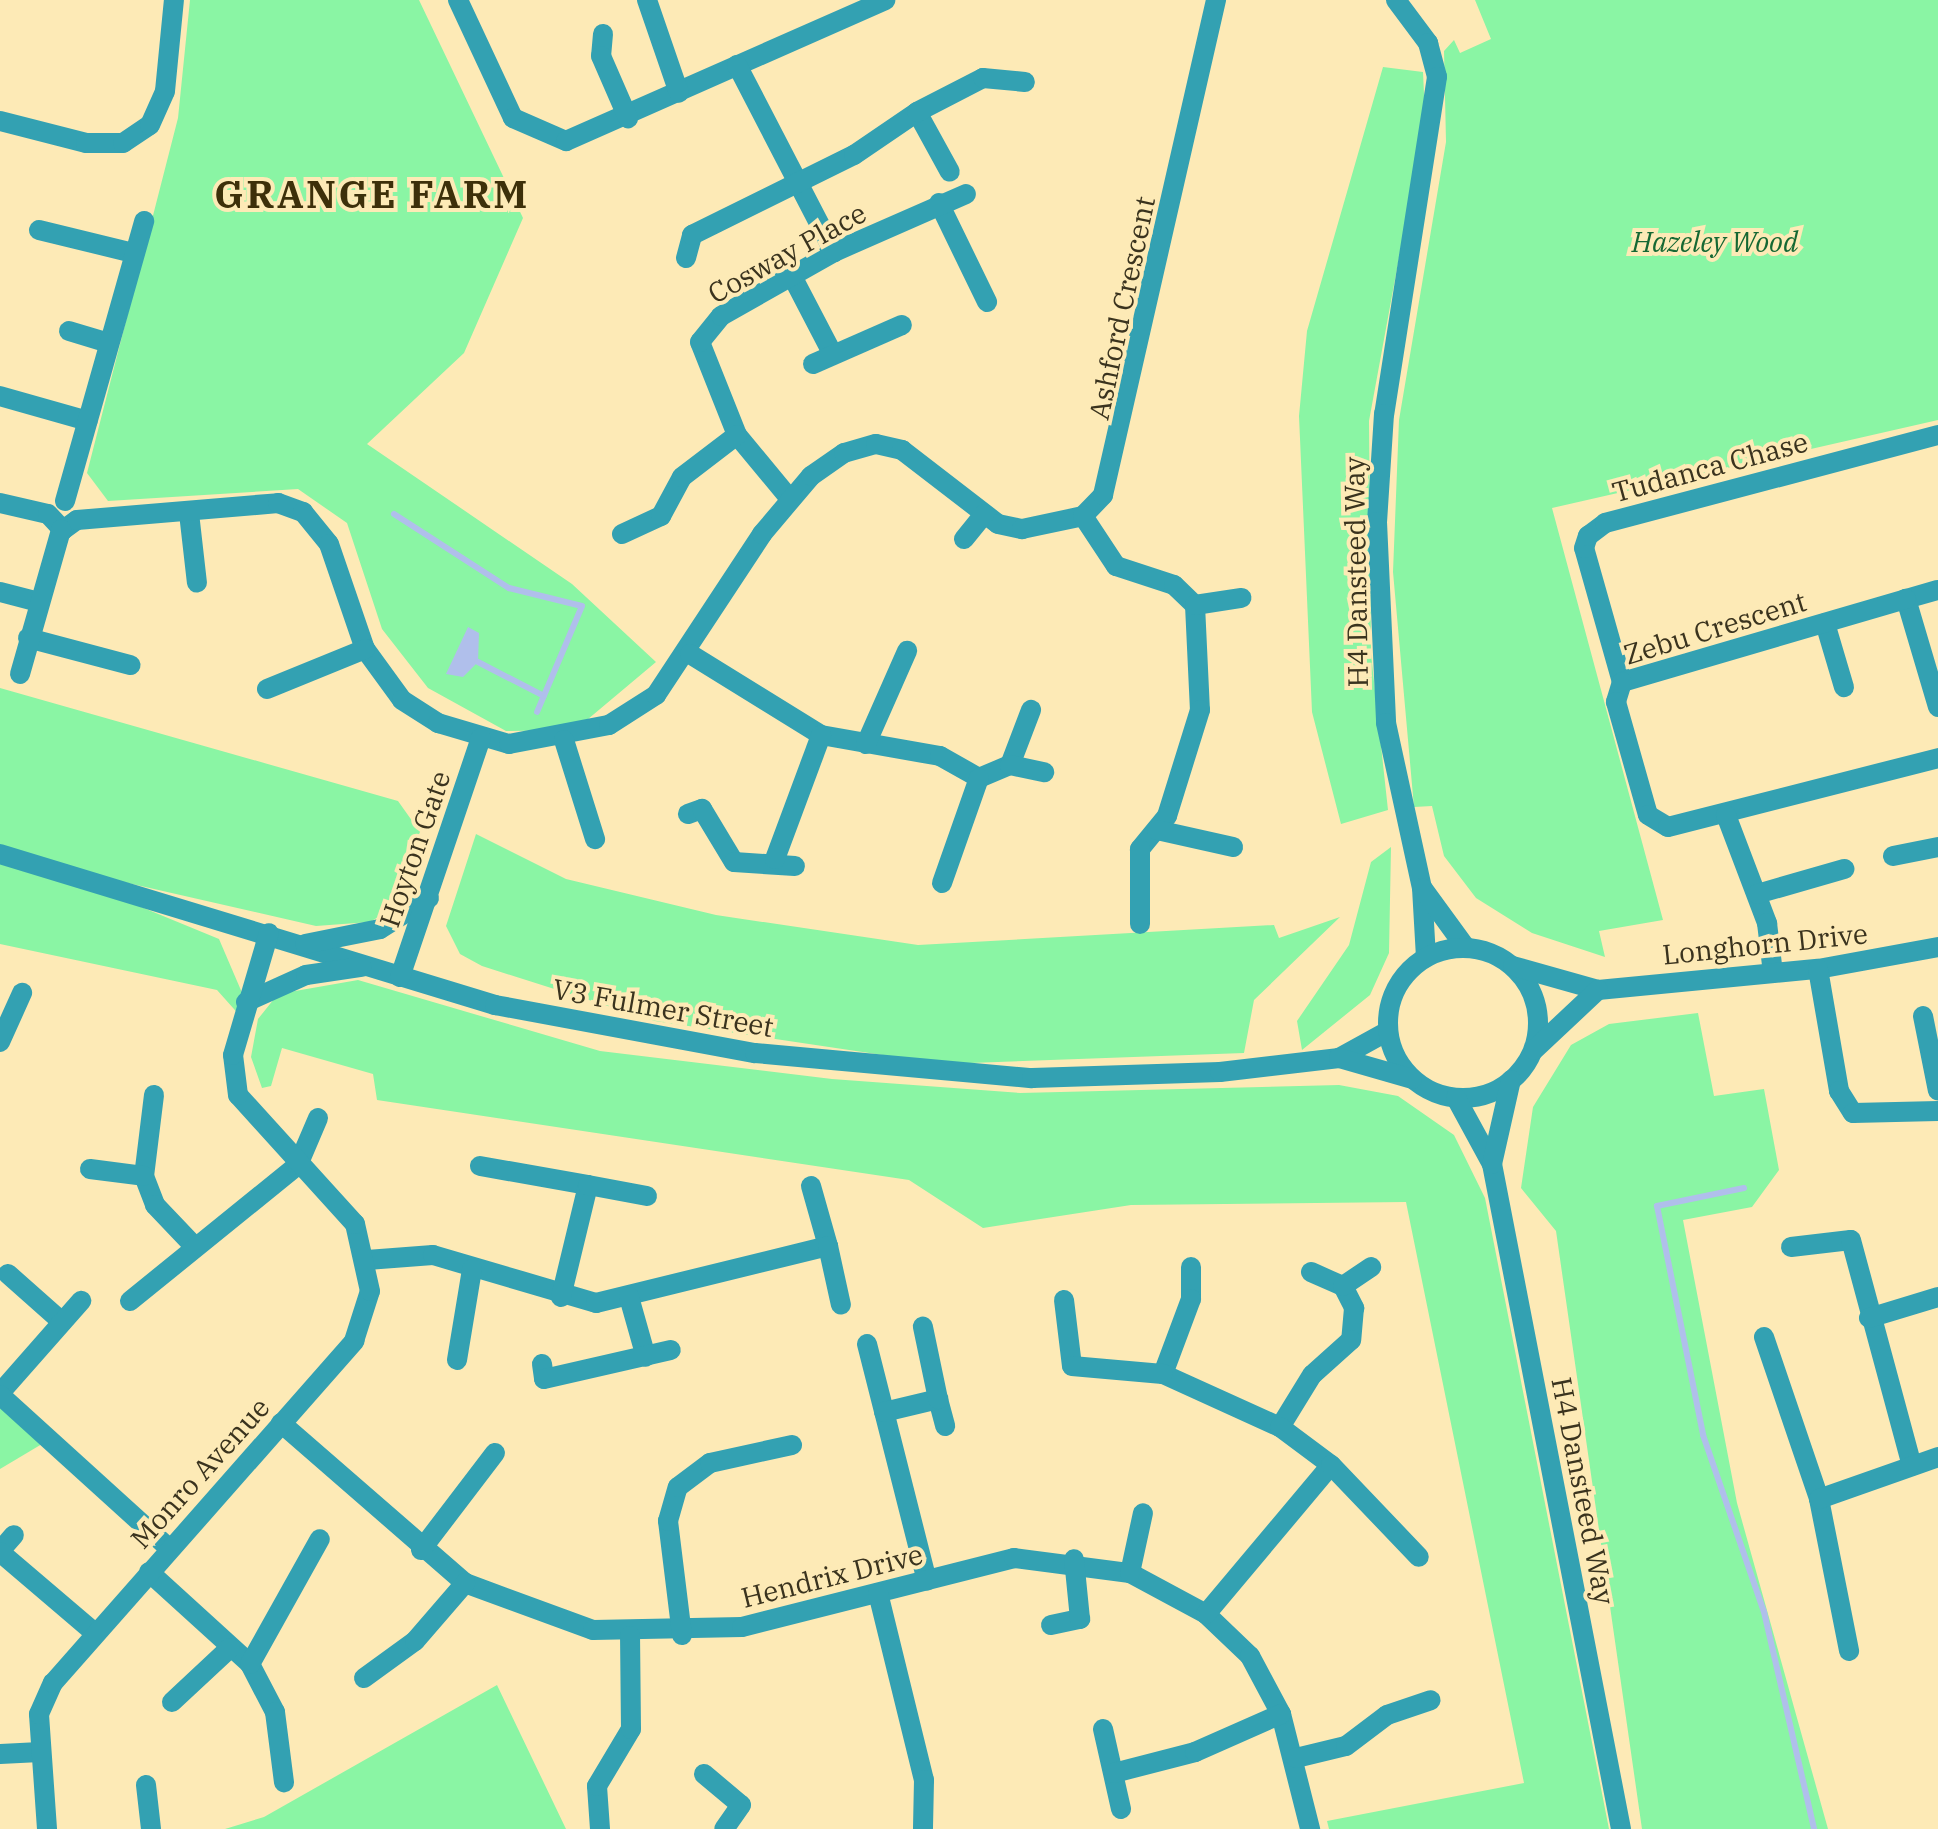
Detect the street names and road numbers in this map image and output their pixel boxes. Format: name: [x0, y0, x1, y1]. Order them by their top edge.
street label: Ashford Crescent: [1082, 193, 1162, 423]
street label: Cosway Place: [702, 196, 872, 310]
street label: Tudanca Chase: [1609, 425, 1811, 509]
street label: H4 Dansteed Way: [1337, 456, 1375, 688]
street label: Zebu Crescent: [1620, 584, 1810, 672]
street label: Hoyton Gate: [373, 766, 457, 932]
street label: Longhorn Drive: [1661, 917, 1869, 971]
street label: V3 Fulmer Street: [550, 972, 776, 1044]
street label: H4 Dansteed Way: [1544, 1374, 1622, 1608]
street label: Monro Avenue: [124, 1391, 276, 1555]
street label: Hendrix Drive: [738, 1537, 926, 1615]

